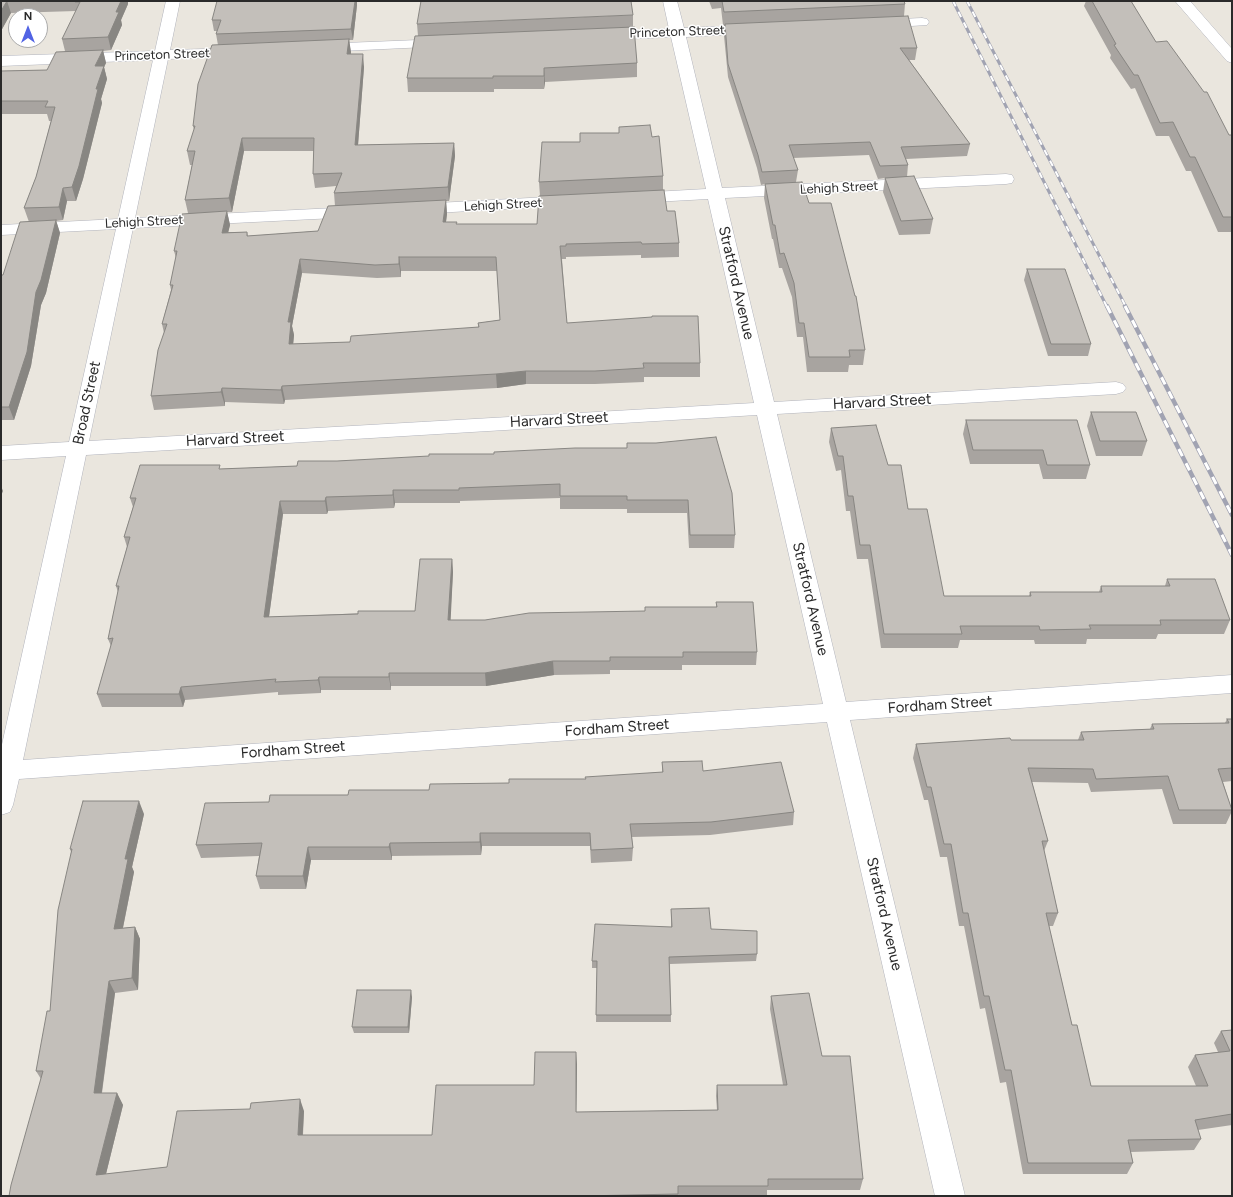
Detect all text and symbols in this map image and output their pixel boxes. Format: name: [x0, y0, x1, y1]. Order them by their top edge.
north arrow: [8, 8, 48, 48]
text: N: [24, 10, 32, 23]
street label: Princeton Street: [629, 23, 725, 41]
street label: Princeton Street: [114, 46, 210, 64]
street label: Lehigh Street: [799, 178, 879, 198]
street label: Lehigh Street: [463, 195, 543, 215]
street label: Lehigh Street: [104, 212, 184, 232]
street label: Stratford Avenue: [714, 225, 758, 341]
street label: Broad Street: [69, 360, 105, 446]
street label: Harvard Street: [832, 390, 932, 414]
street label: Harvard Street: [509, 408, 609, 432]
street label: Harvard Street: [185, 427, 285, 451]
street label: Stratford Avenue: [788, 541, 832, 657]
street label: Fordham Street: [887, 692, 993, 718]
street label: Fordham Street: [564, 715, 670, 741]
street label: Fordham Street: [240, 737, 346, 763]
street label: Stratford Avenue: [862, 856, 906, 972]

